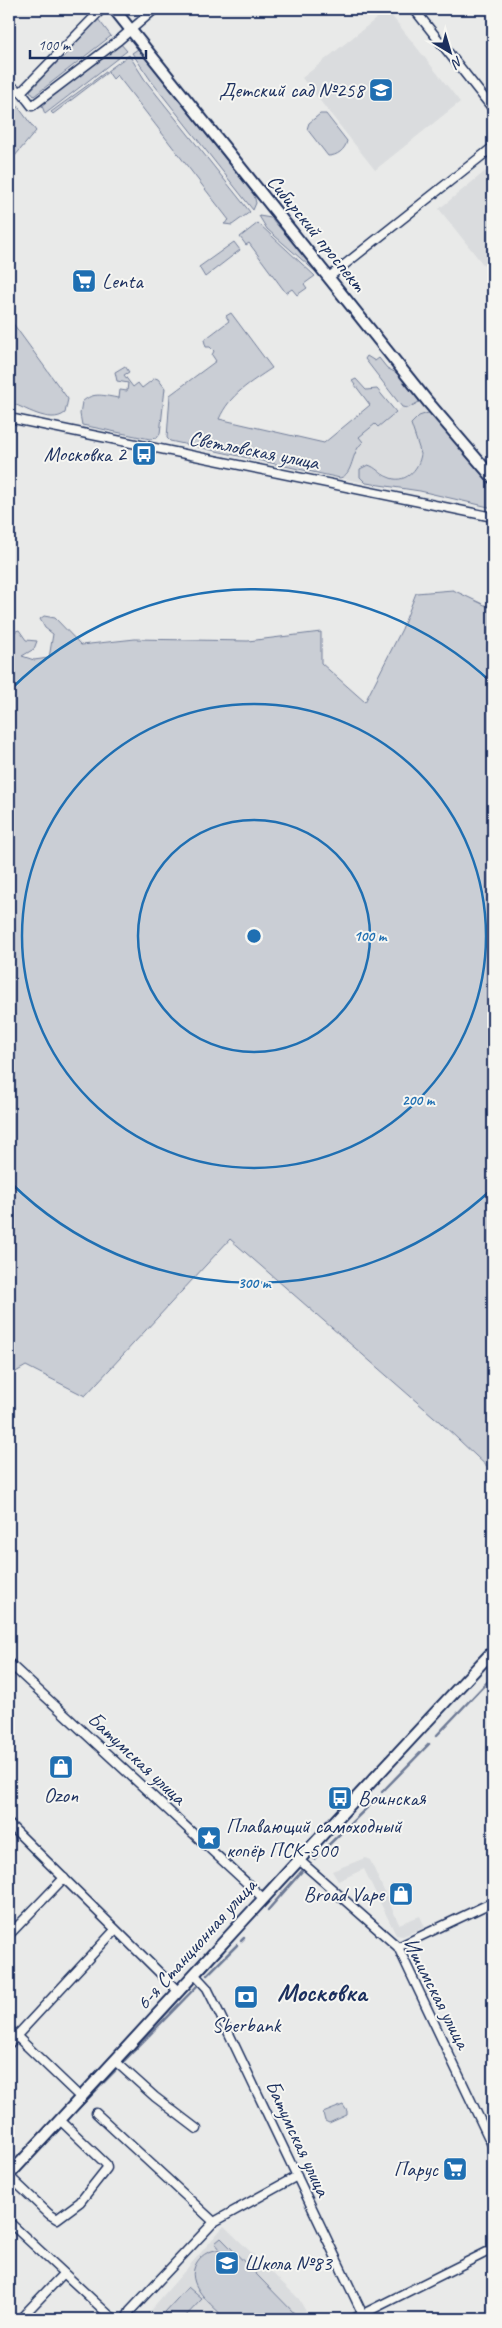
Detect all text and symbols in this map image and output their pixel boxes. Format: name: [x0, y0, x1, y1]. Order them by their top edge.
scale bar: [30, 28, 146, 60]
north arrow: [424, 28, 474, 78]
text: 100 m: [38, 36, 72, 55]
text: N: [447, 52, 466, 73]
place label: Детский сад №258: [219, 77, 367, 103]
school or university icon: Детский сад №258: [368, 77, 394, 103]
street label: Сибирский проспект: [262, 169, 373, 298]
supermarket icon: Lenta: [71, 268, 97, 294]
place label: Lenta: [102, 268, 144, 294]
street label: Светловская улица: [187, 425, 323, 476]
place label: Московка 2: [44, 441, 128, 467]
bus stop icon: Московка 2: [131, 441, 157, 467]
centre of rings: [245, 927, 263, 945]
text: 100 m: [354, 927, 388, 946]
text: 200 m: [402, 1091, 436, 1110]
text: 300 m: [238, 1274, 272, 1293]
street label: Батумская улица: [82, 1706, 193, 1811]
shop icon: Ozon: [48, 1754, 74, 1780]
place label: Ozon: [44, 1782, 79, 1808]
bus stop icon: Воинская: [327, 1785, 353, 1811]
place label: Воинская: [358, 1785, 427, 1811]
place label: Плавающий самоходный копёр ПСК-500: [226, 1813, 403, 1863]
place icon: Плавающий самоходный копёр ПСК-500: [196, 1825, 222, 1851]
street label: 6-я Станционная улица: [130, 1871, 263, 2015]
place label: Broad Vape: [304, 1881, 386, 1907]
shop icon: Broad Vape: [388, 1881, 414, 1907]
street label: Ишимская улица: [398, 1933, 477, 2055]
district label: Московка: [277, 1976, 369, 2009]
bank icon: Sberbank: [233, 1984, 259, 2010]
place label: Sberbank: [212, 2012, 282, 2038]
street label: Батумская улица: [260, 2076, 337, 2202]
place label: Парус: [394, 2156, 440, 2182]
supermarket icon: Парус: [442, 2156, 468, 2182]
school or university icon: Школа №83: [214, 2250, 240, 2276]
place label: Школа №83: [244, 2250, 333, 2276]

